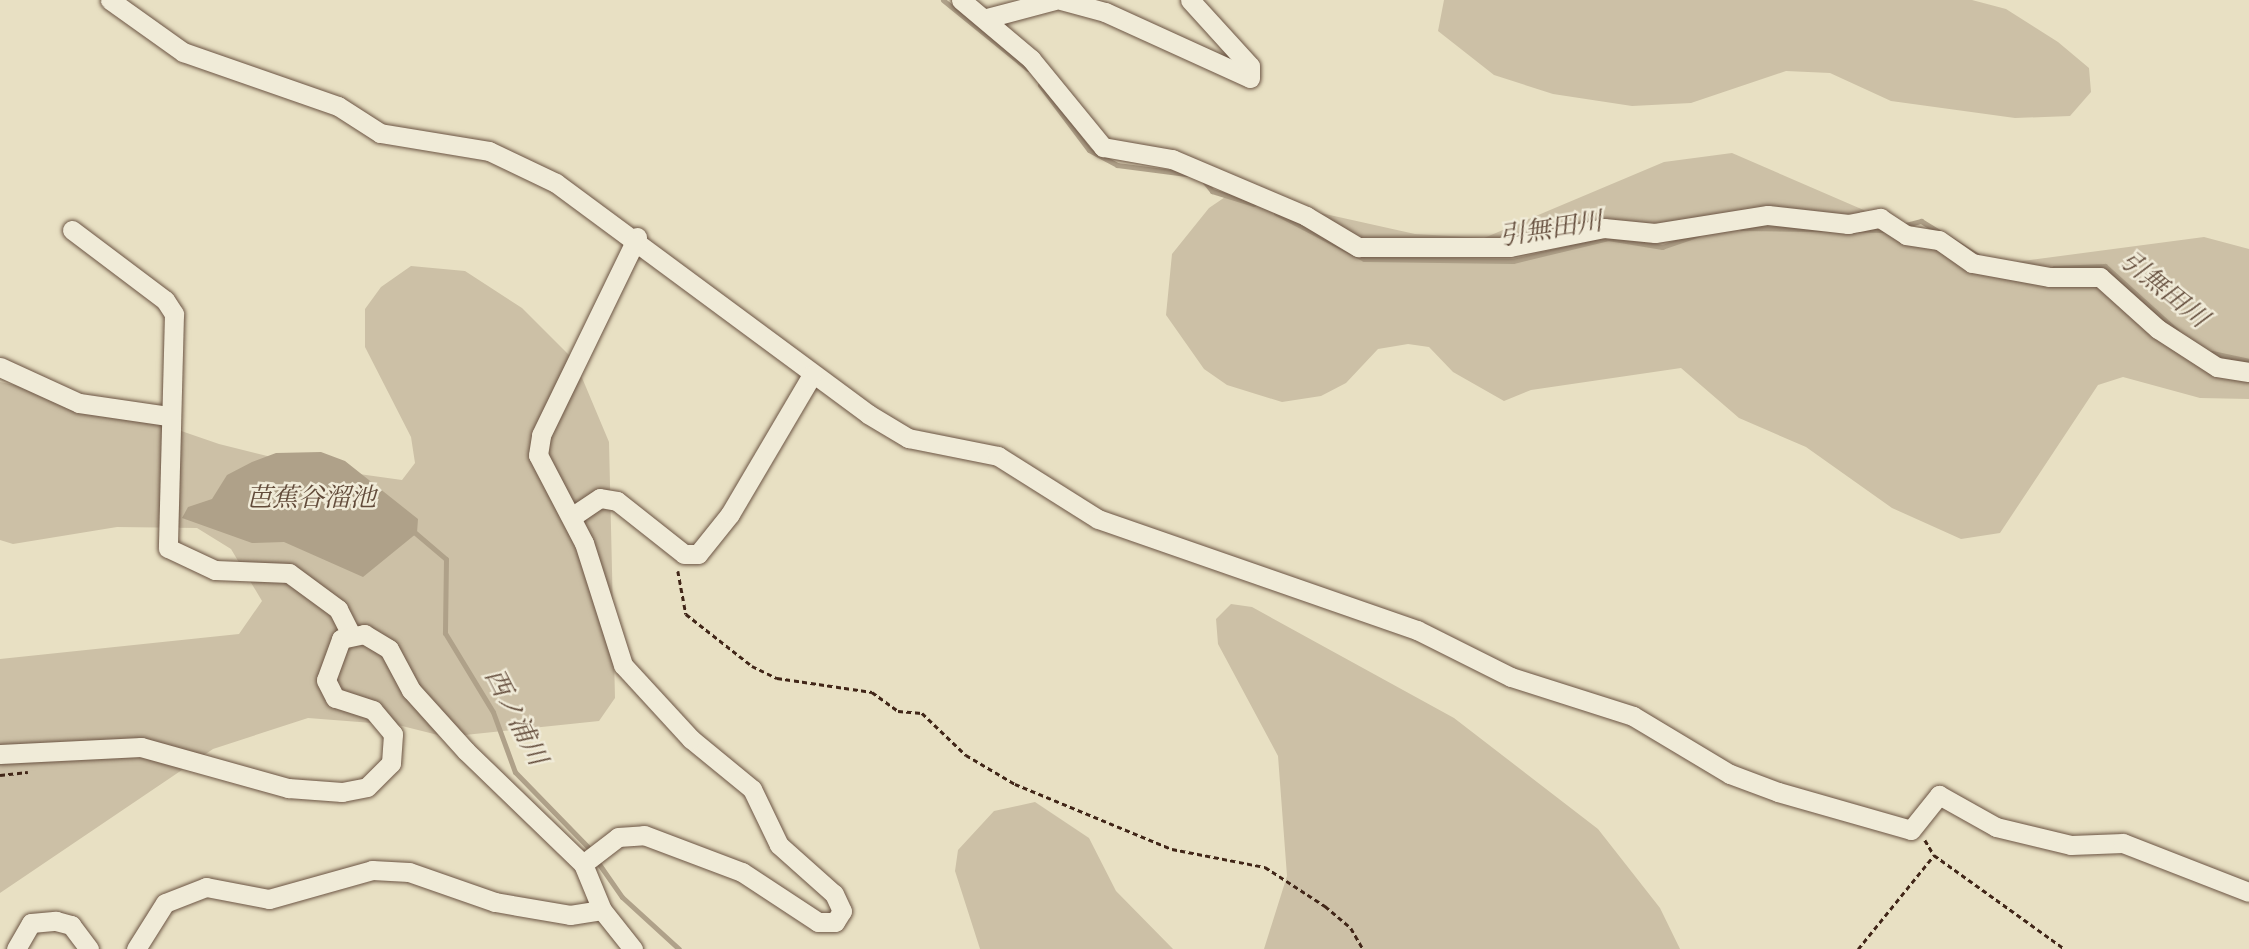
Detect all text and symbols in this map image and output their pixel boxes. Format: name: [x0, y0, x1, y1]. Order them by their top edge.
water label: 引無田川: [1497, 207, 1605, 255]
water label: 引無田川: [2113, 246, 2213, 336]
water label: 芭蕉谷溜池: [246, 484, 376, 516]
water label: 西ノ浦川: [476, 665, 552, 771]

